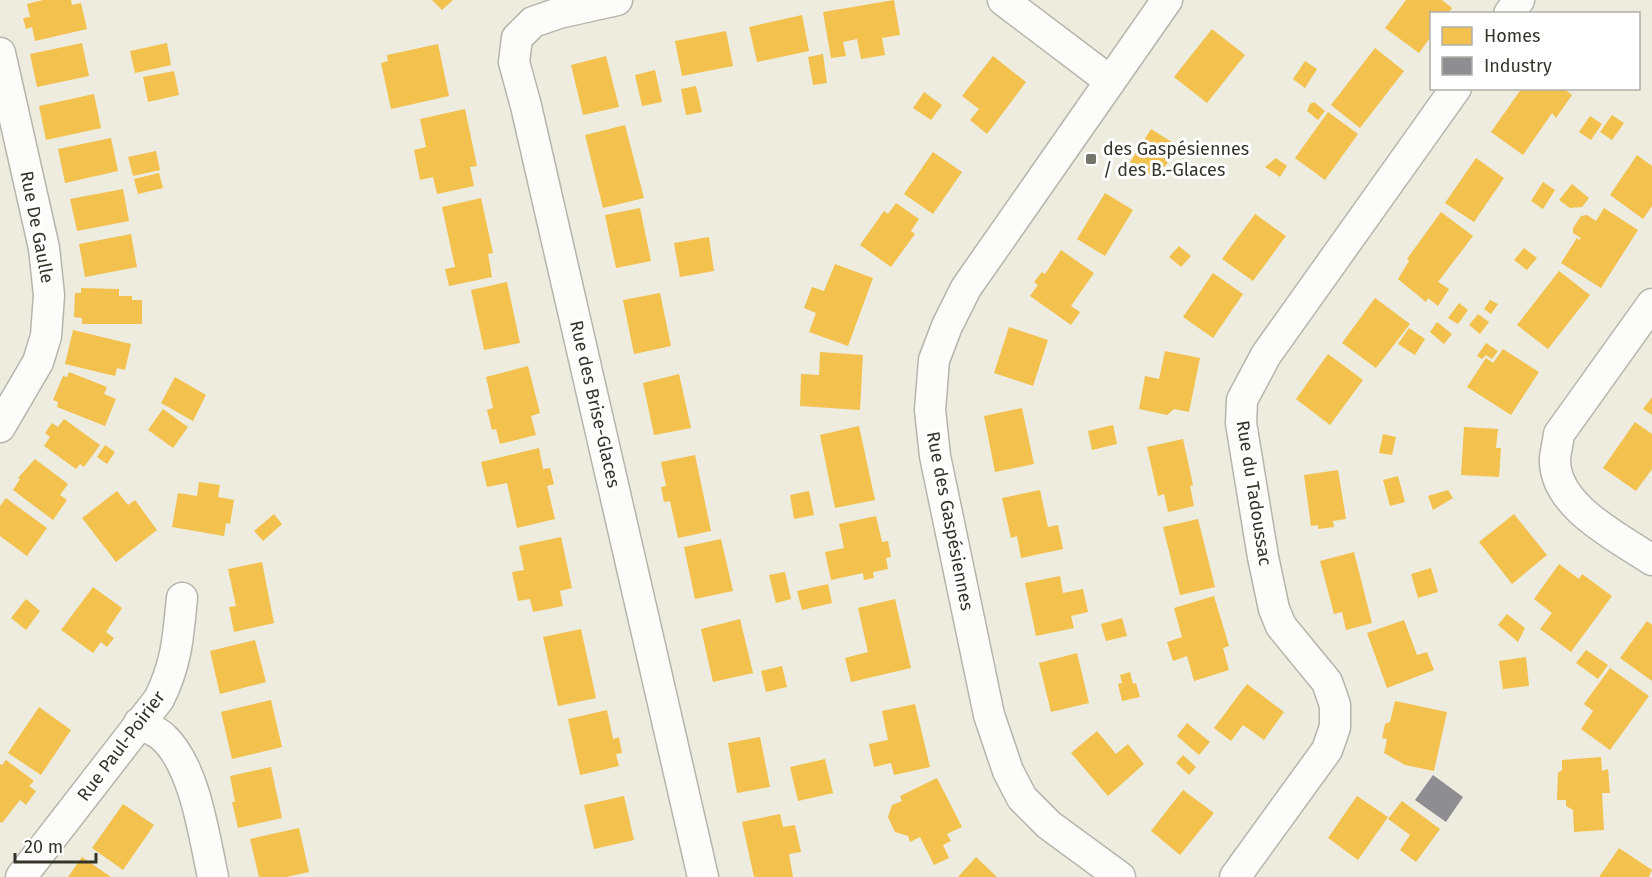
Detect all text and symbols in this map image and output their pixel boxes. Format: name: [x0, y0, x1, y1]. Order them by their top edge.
legend: [1430, 12, 1640, 90]
text: Homes: [1484, 25, 1540, 47]
text: Industry: [1484, 55, 1552, 77]
place label: des Gaspésiennes / des B.-Glaces: [1103, 138, 1249, 181]
marker: des Gaspésiennes / des B.-Glaces: [1084, 152, 1098, 166]
street label: Rue De Gaulle: [15, 169, 59, 285]
street label: Rue des Brise-Glaces: [565, 318, 625, 490]
street label: Rue du Tadoussac: [1232, 419, 1276, 568]
street label: Rue des Gaspésiennes: [922, 429, 978, 613]
street label: Rue Paul-Poirier: [72, 687, 170, 805]
scale bar: [15, 826, 96, 864]
text: 20 m: [24, 836, 63, 858]

